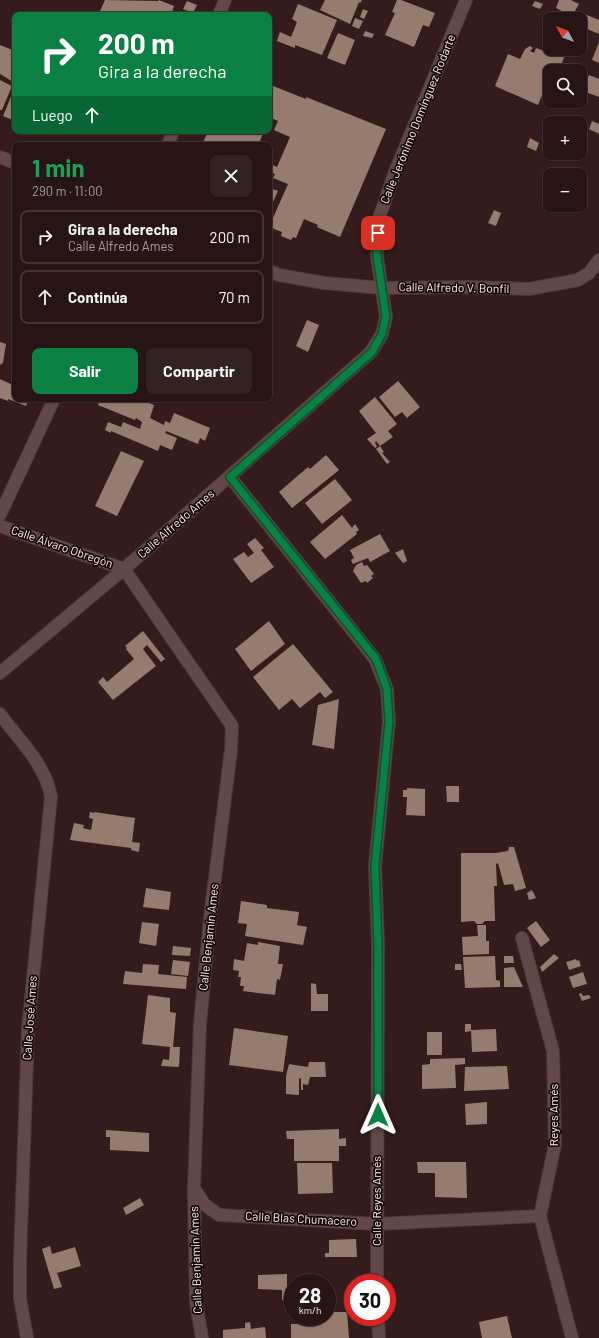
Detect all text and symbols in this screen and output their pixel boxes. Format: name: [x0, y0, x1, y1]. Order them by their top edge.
north arrow: [543, 12, 587, 56]
map controls: [543, 12, 587, 212]
text: 200 m: [98, 26, 175, 60]
icon: right: [32, 28, 84, 80]
street label: Calle Jerónimo Domínguez Rodarte: [377, 32, 458, 205]
text: Gira a la derecha: [98, 60, 226, 82]
button: search: [543, 64, 587, 108]
icon: ahead: [81, 104, 103, 126]
text: Luego: [32, 106, 73, 124]
button: +: [543, 116, 587, 160]
text: 1 min: [32, 153, 85, 182]
button: close: [210, 155, 252, 197]
button: −: [543, 168, 587, 212]
text: 290 m · 11:00: [32, 183, 103, 199]
pin: [361, 216, 395, 250]
text: Gira a la derecha: [68, 220, 178, 238]
icon: arrive: [367, 222, 389, 244]
icon: right: [34, 226, 56, 248]
text: 200 m: [210, 228, 250, 246]
text: Calle Alfredo Ames: [68, 238, 173, 254]
street label: Calle Alfredo V. Bonfil: [398, 279, 510, 295]
icon: ahead: [34, 286, 56, 308]
text: Continúa: [68, 288, 128, 306]
text: 70 m: [219, 288, 250, 306]
button: Salir: [32, 348, 138, 394]
button: Compartir: [146, 348, 252, 394]
street label: Calle Alfredo Ames: [134, 486, 217, 560]
street label: Calle Álvaro Obregón: [10, 522, 115, 570]
street label: Calle Benjamín Ames: [195, 882, 221, 991]
street label: Calle José Ames: [19, 975, 39, 1061]
street label: Reyes Amés: [546, 1084, 560, 1146]
position arrow: [357, 1094, 399, 1136]
street label: Calle Reyes Amés: [369, 1156, 383, 1246]
street label: Calle Benjamín Ames: [186, 1206, 204, 1314]
street label: Calle Blas Chumacero: [245, 1208, 357, 1228]
speed limit sign: 30: [344, 1274, 396, 1326]
text: 28: [299, 1283, 321, 1307]
text: km/h: [299, 1304, 321, 1316]

